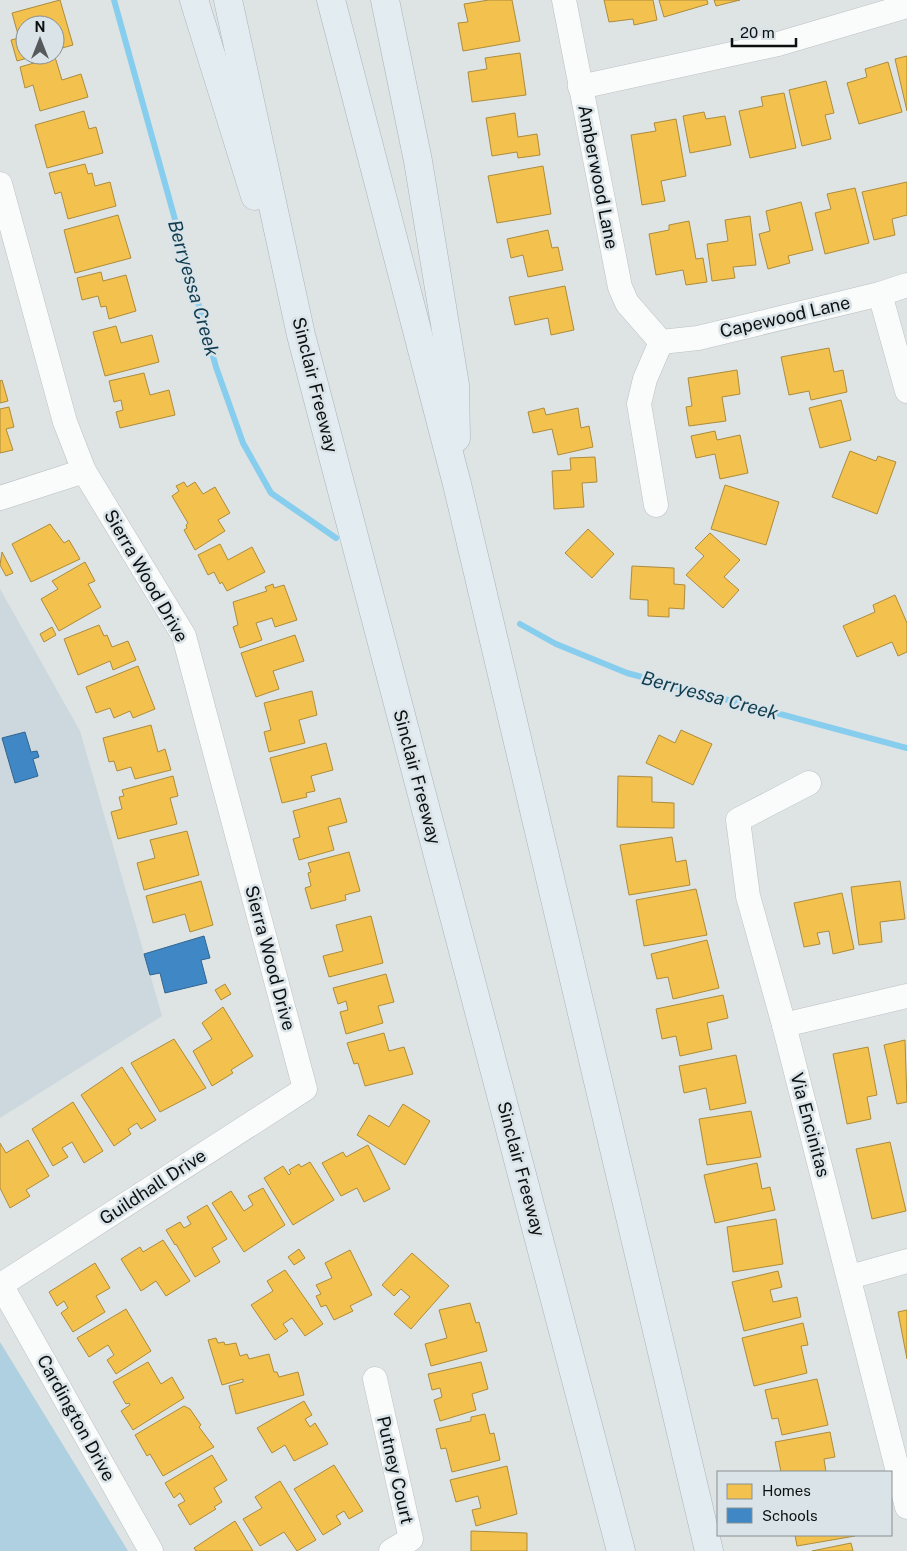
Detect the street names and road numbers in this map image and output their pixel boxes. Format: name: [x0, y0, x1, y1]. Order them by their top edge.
street label: Amberwood Lane: [574, 103, 623, 251]
street label: Capewood Lane: [718, 291, 852, 342]
street label: Sinclair Freeway: [288, 315, 343, 455]
street label: Sierra Wood Drive: [100, 506, 193, 646]
street label: Sinclair Freeway: [389, 707, 446, 847]
street label: Sierra Wood Drive: [241, 883, 300, 1033]
street label: Via Encinitas: [786, 1070, 834, 1179]
street label: Sinclair Freeway: [493, 1099, 550, 1239]
street label: Guildhall Drive: [96, 1144, 210, 1229]
street label: Cardington Drive: [33, 1351, 120, 1485]
street label: Putney Court: [373, 1414, 418, 1526]

